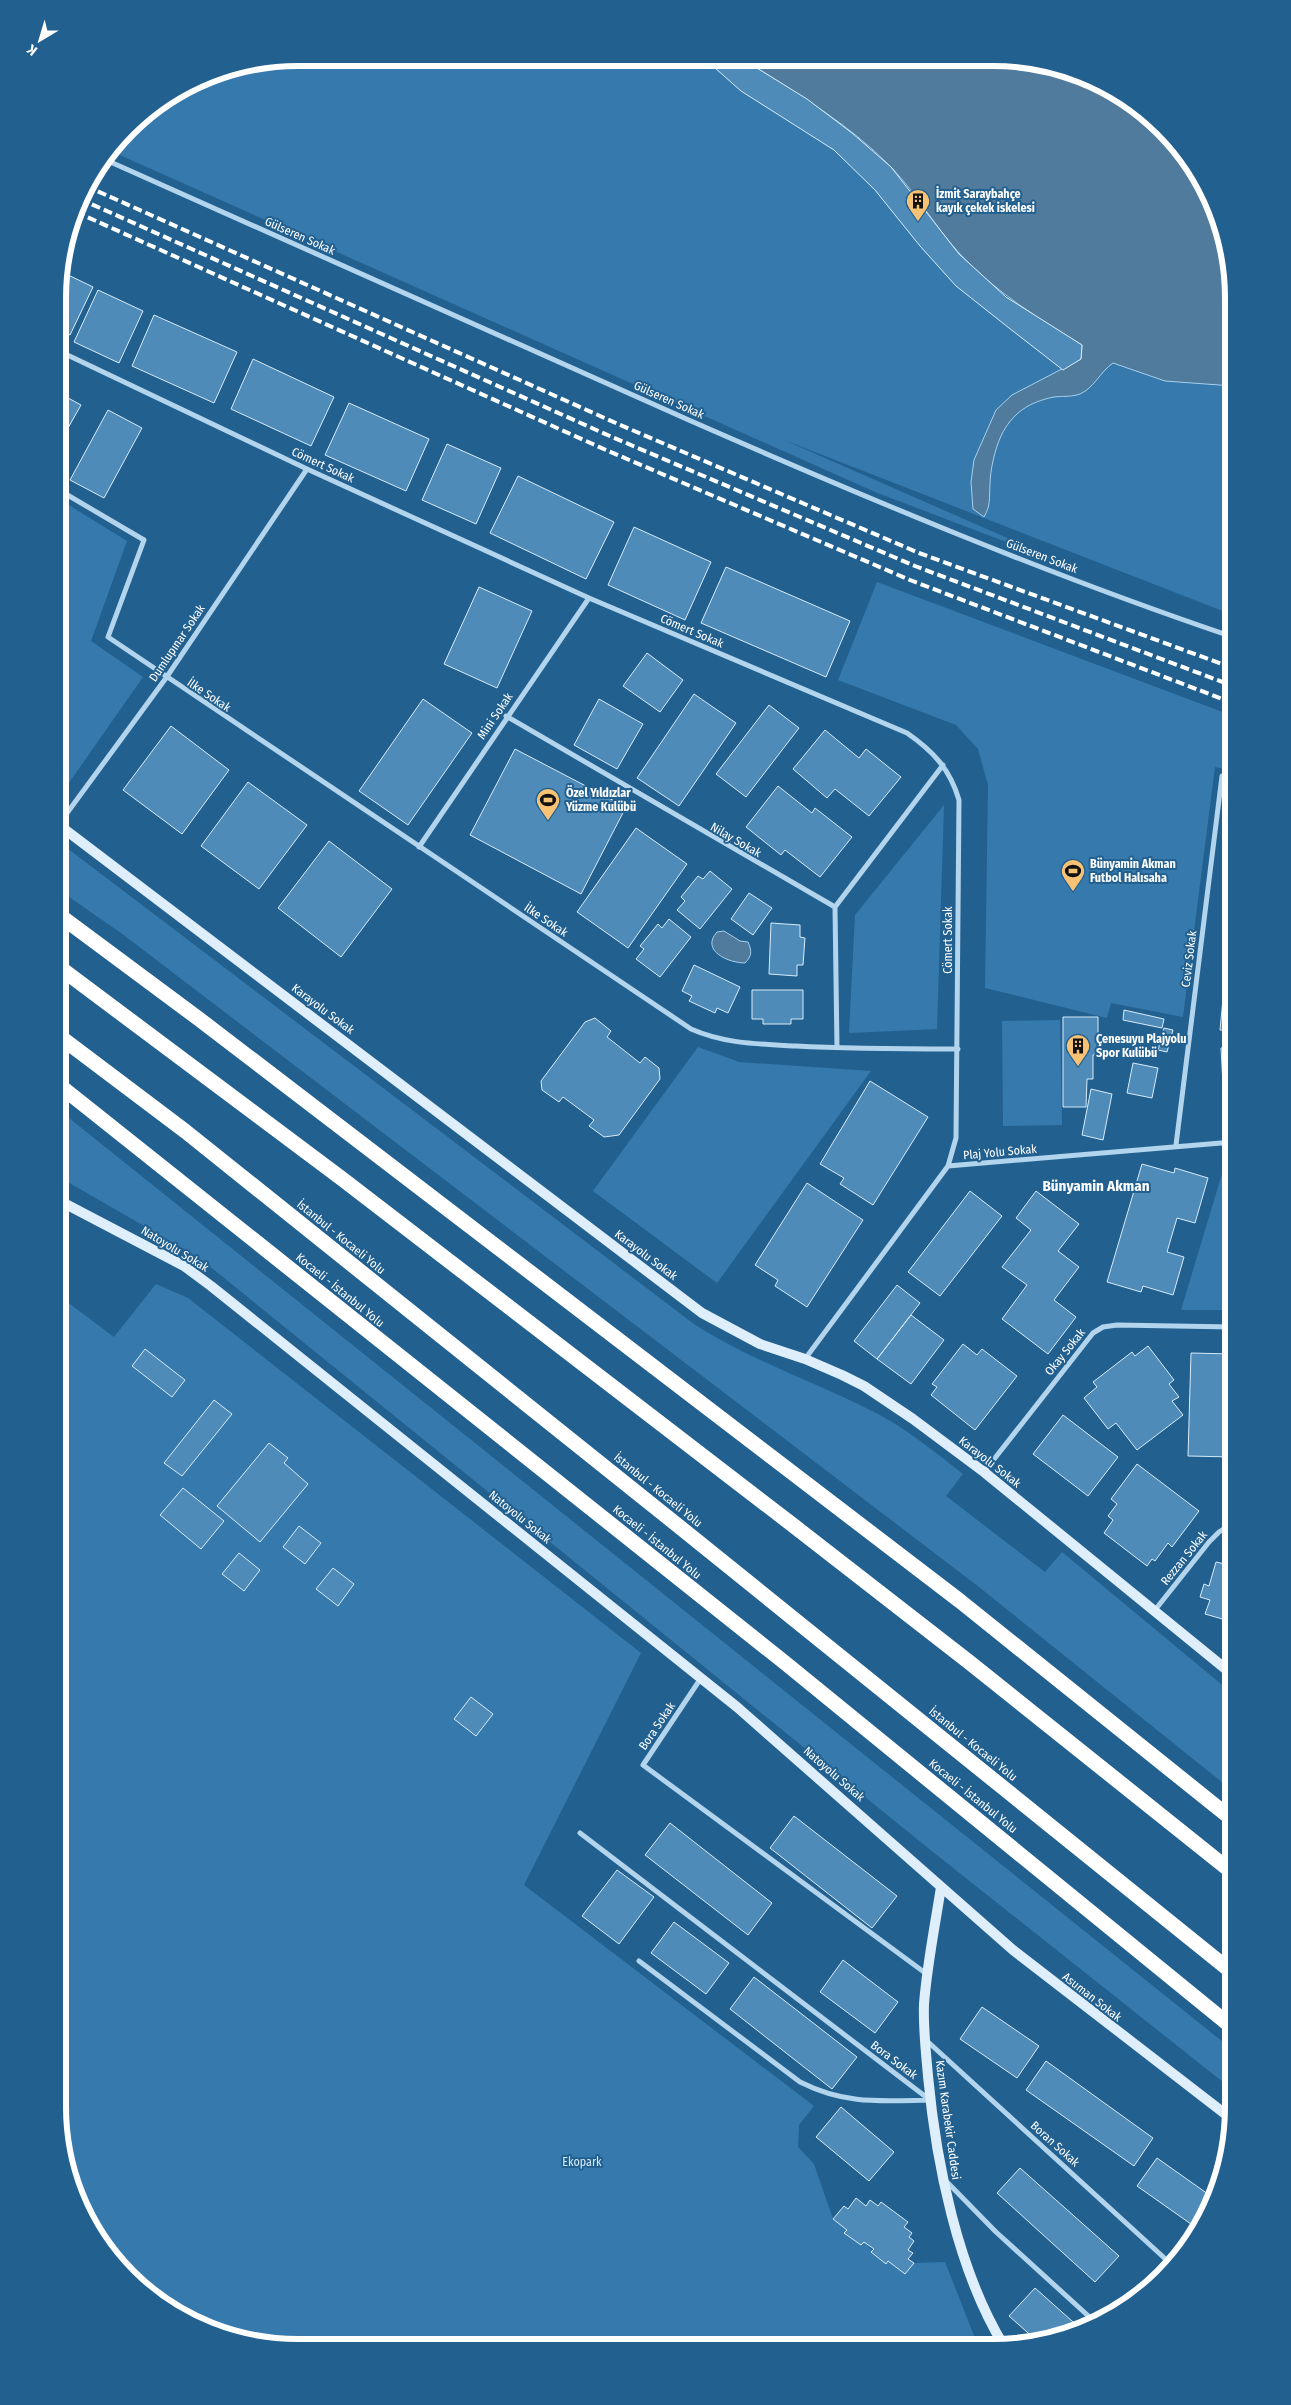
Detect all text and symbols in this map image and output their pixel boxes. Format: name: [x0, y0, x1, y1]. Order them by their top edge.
north arrow: [15, 15, 65, 65]
text: K: [23, 40, 41, 59]
place label: İzmit Saraybahçe kayık çekek iskelesi: [936, 186, 1035, 216]
building icon: İzmit Saraybahçe kayık çekek iskelesi: [905, 188, 931, 222]
street label: Gülseren Sokak: [263, 214, 338, 258]
street label: Gülseren Sokak: [632, 378, 707, 422]
street label: Cömert Sokak: [289, 444, 357, 486]
street label: Gülseren Sokak: [1004, 536, 1080, 576]
street label: Dumlupınar Sokak: [146, 602, 208, 684]
street label: Cömert Sokak: [658, 611, 726, 651]
street label: İlke Sokak: [184, 674, 234, 715]
street label: Mini Sokak: [474, 690, 516, 742]
place label: Özel Yıldızlar Yüzme Kulübü: [565, 785, 636, 814]
sports icon: Özel Yıldızlar Yüzme Kulübü: [535, 787, 561, 821]
street label: Nilay Sokak: [708, 820, 764, 860]
place label: Bünyamin Akman Futbol Halısaha: [1090, 857, 1176, 885]
sports icon: Bünyamin Akman Futbol Halısaha: [1060, 858, 1086, 892]
street label: İlke Sokak: [521, 899, 571, 940]
street label: Cömert Sokak: [941, 906, 955, 974]
street label: Ceviz Sokak: [1179, 930, 1199, 988]
street label: Karayolu Sokak: [289, 981, 357, 1037]
place label: Çenesuyu Plajyolu Spor Kulübü: [1096, 1032, 1187, 1060]
building icon: Çenesuyu Plajyolu Spor Kulübü: [1065, 1033, 1091, 1067]
street label: Plaj Yolu Sokak: [963, 1142, 1038, 1162]
district label: Bünyamin Akman: [1042, 1177, 1150, 1195]
street label: İstanbul - Kocaeli Yolu: [294, 1196, 389, 1277]
street label: Natoyolu Sokak: [139, 1223, 212, 1275]
street label: Karayolu Sokak: [612, 1227, 680, 1283]
street label: Kocaeli - İstanbul Yolu: [293, 1249, 388, 1330]
street label: Okay Sokak: [1042, 1326, 1088, 1378]
street label: Karayolu Sokak: [956, 1433, 1024, 1491]
street label: İstanbul - Kocaeli Yolu: [611, 1449, 706, 1530]
street label: Natoyolu Sokak: [486, 1488, 554, 1547]
street label: Kocaeli - İstanbul Yolu: [610, 1501, 705, 1582]
street label: Rezzan Sokak: [1158, 1528, 1210, 1588]
street label: Bora Sokak: [636, 1699, 678, 1753]
street label: İstanbul - Kocaeli Yolu: [926, 1703, 1021, 1784]
street label: Natoyolu Sokak: [801, 1744, 868, 1805]
street label: Kocaeli - İstanbul Yolu: [926, 1755, 1021, 1836]
street label: Asuman Sokak: [1060, 1970, 1125, 2025]
street label: Bora Sokak: [868, 2038, 920, 2082]
street label: Kazım Karabekir Caddesi: [933, 2059, 963, 2181]
street label: Boran Sokak: [1028, 2118, 1083, 2170]
park label: Ekopark: [562, 2155, 602, 2169]

